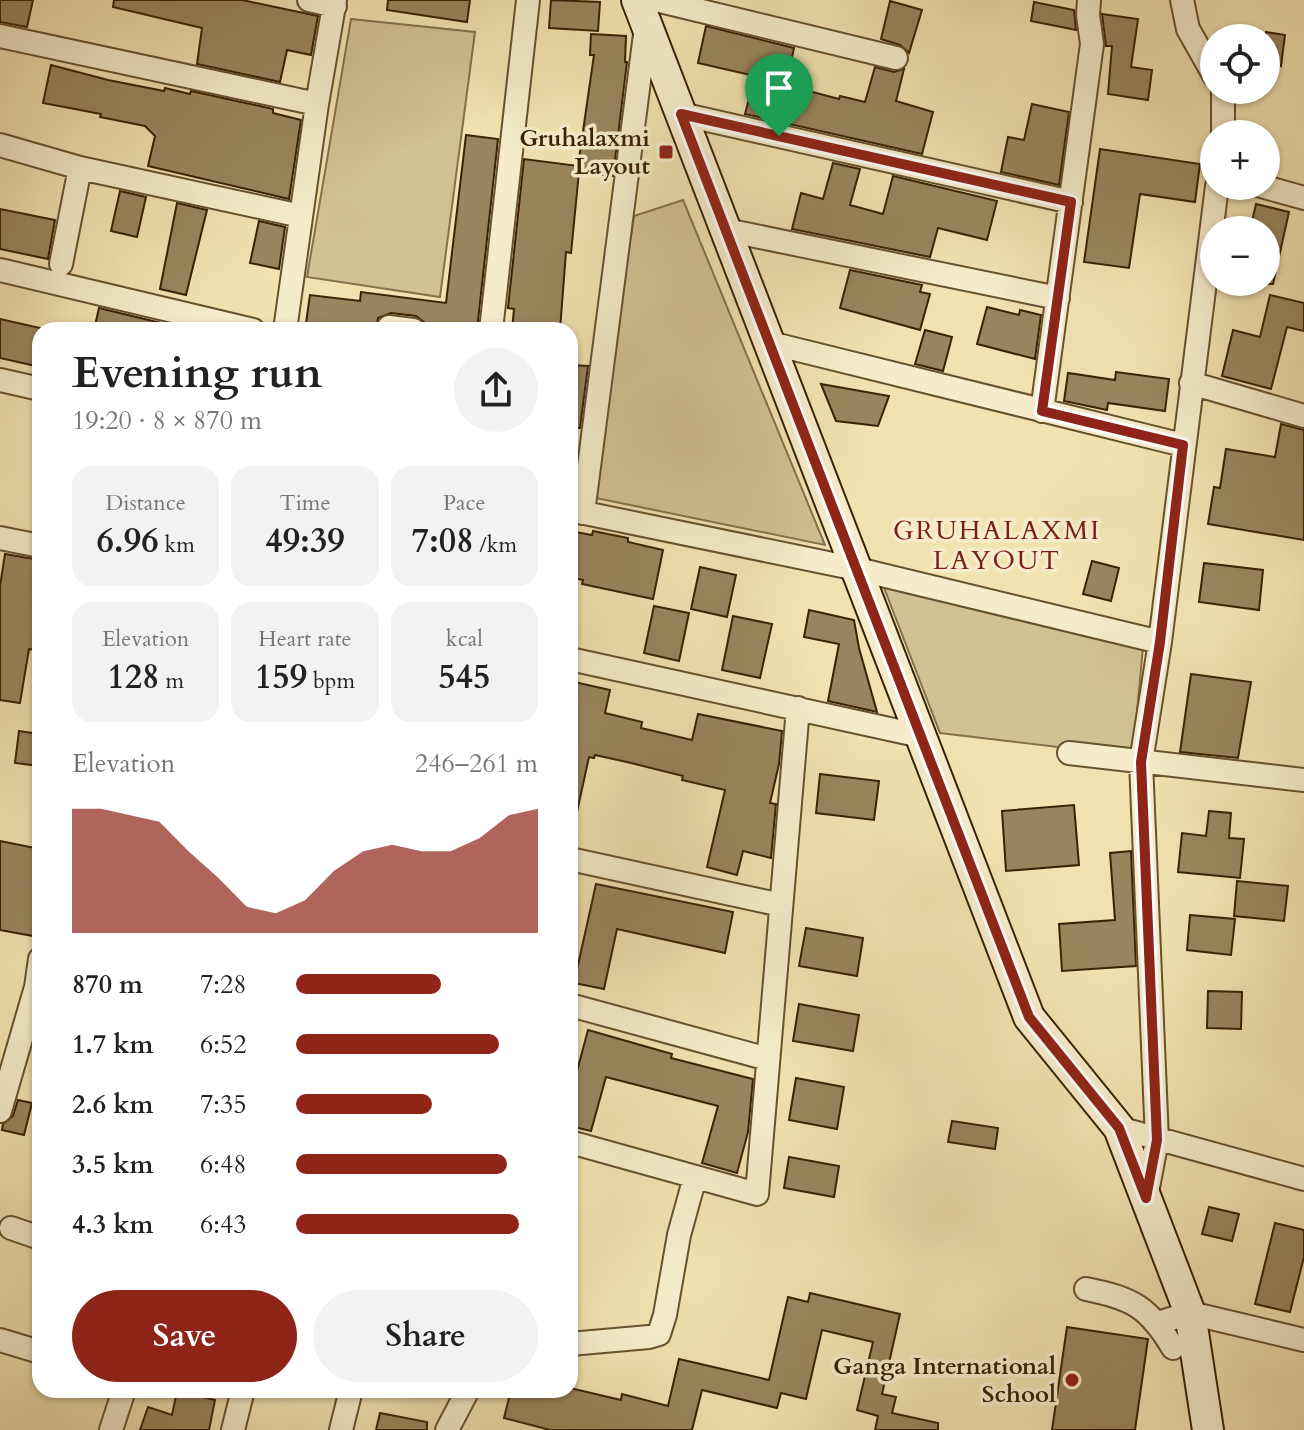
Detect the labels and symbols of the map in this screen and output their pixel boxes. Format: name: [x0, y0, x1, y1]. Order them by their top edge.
pin: [745, 54, 813, 136]
place label: Gruhalaxmi Layout: [519, 122, 651, 183]
marker: Gruhalaxmi Layout: [657, 143, 675, 161]
district label: GRUHALAXMI LAYOUT: [893, 513, 1101, 578]
place label: Ganga International School: [833, 1350, 1056, 1411]
marker: Ganga International School: [1063, 1371, 1081, 1389]

